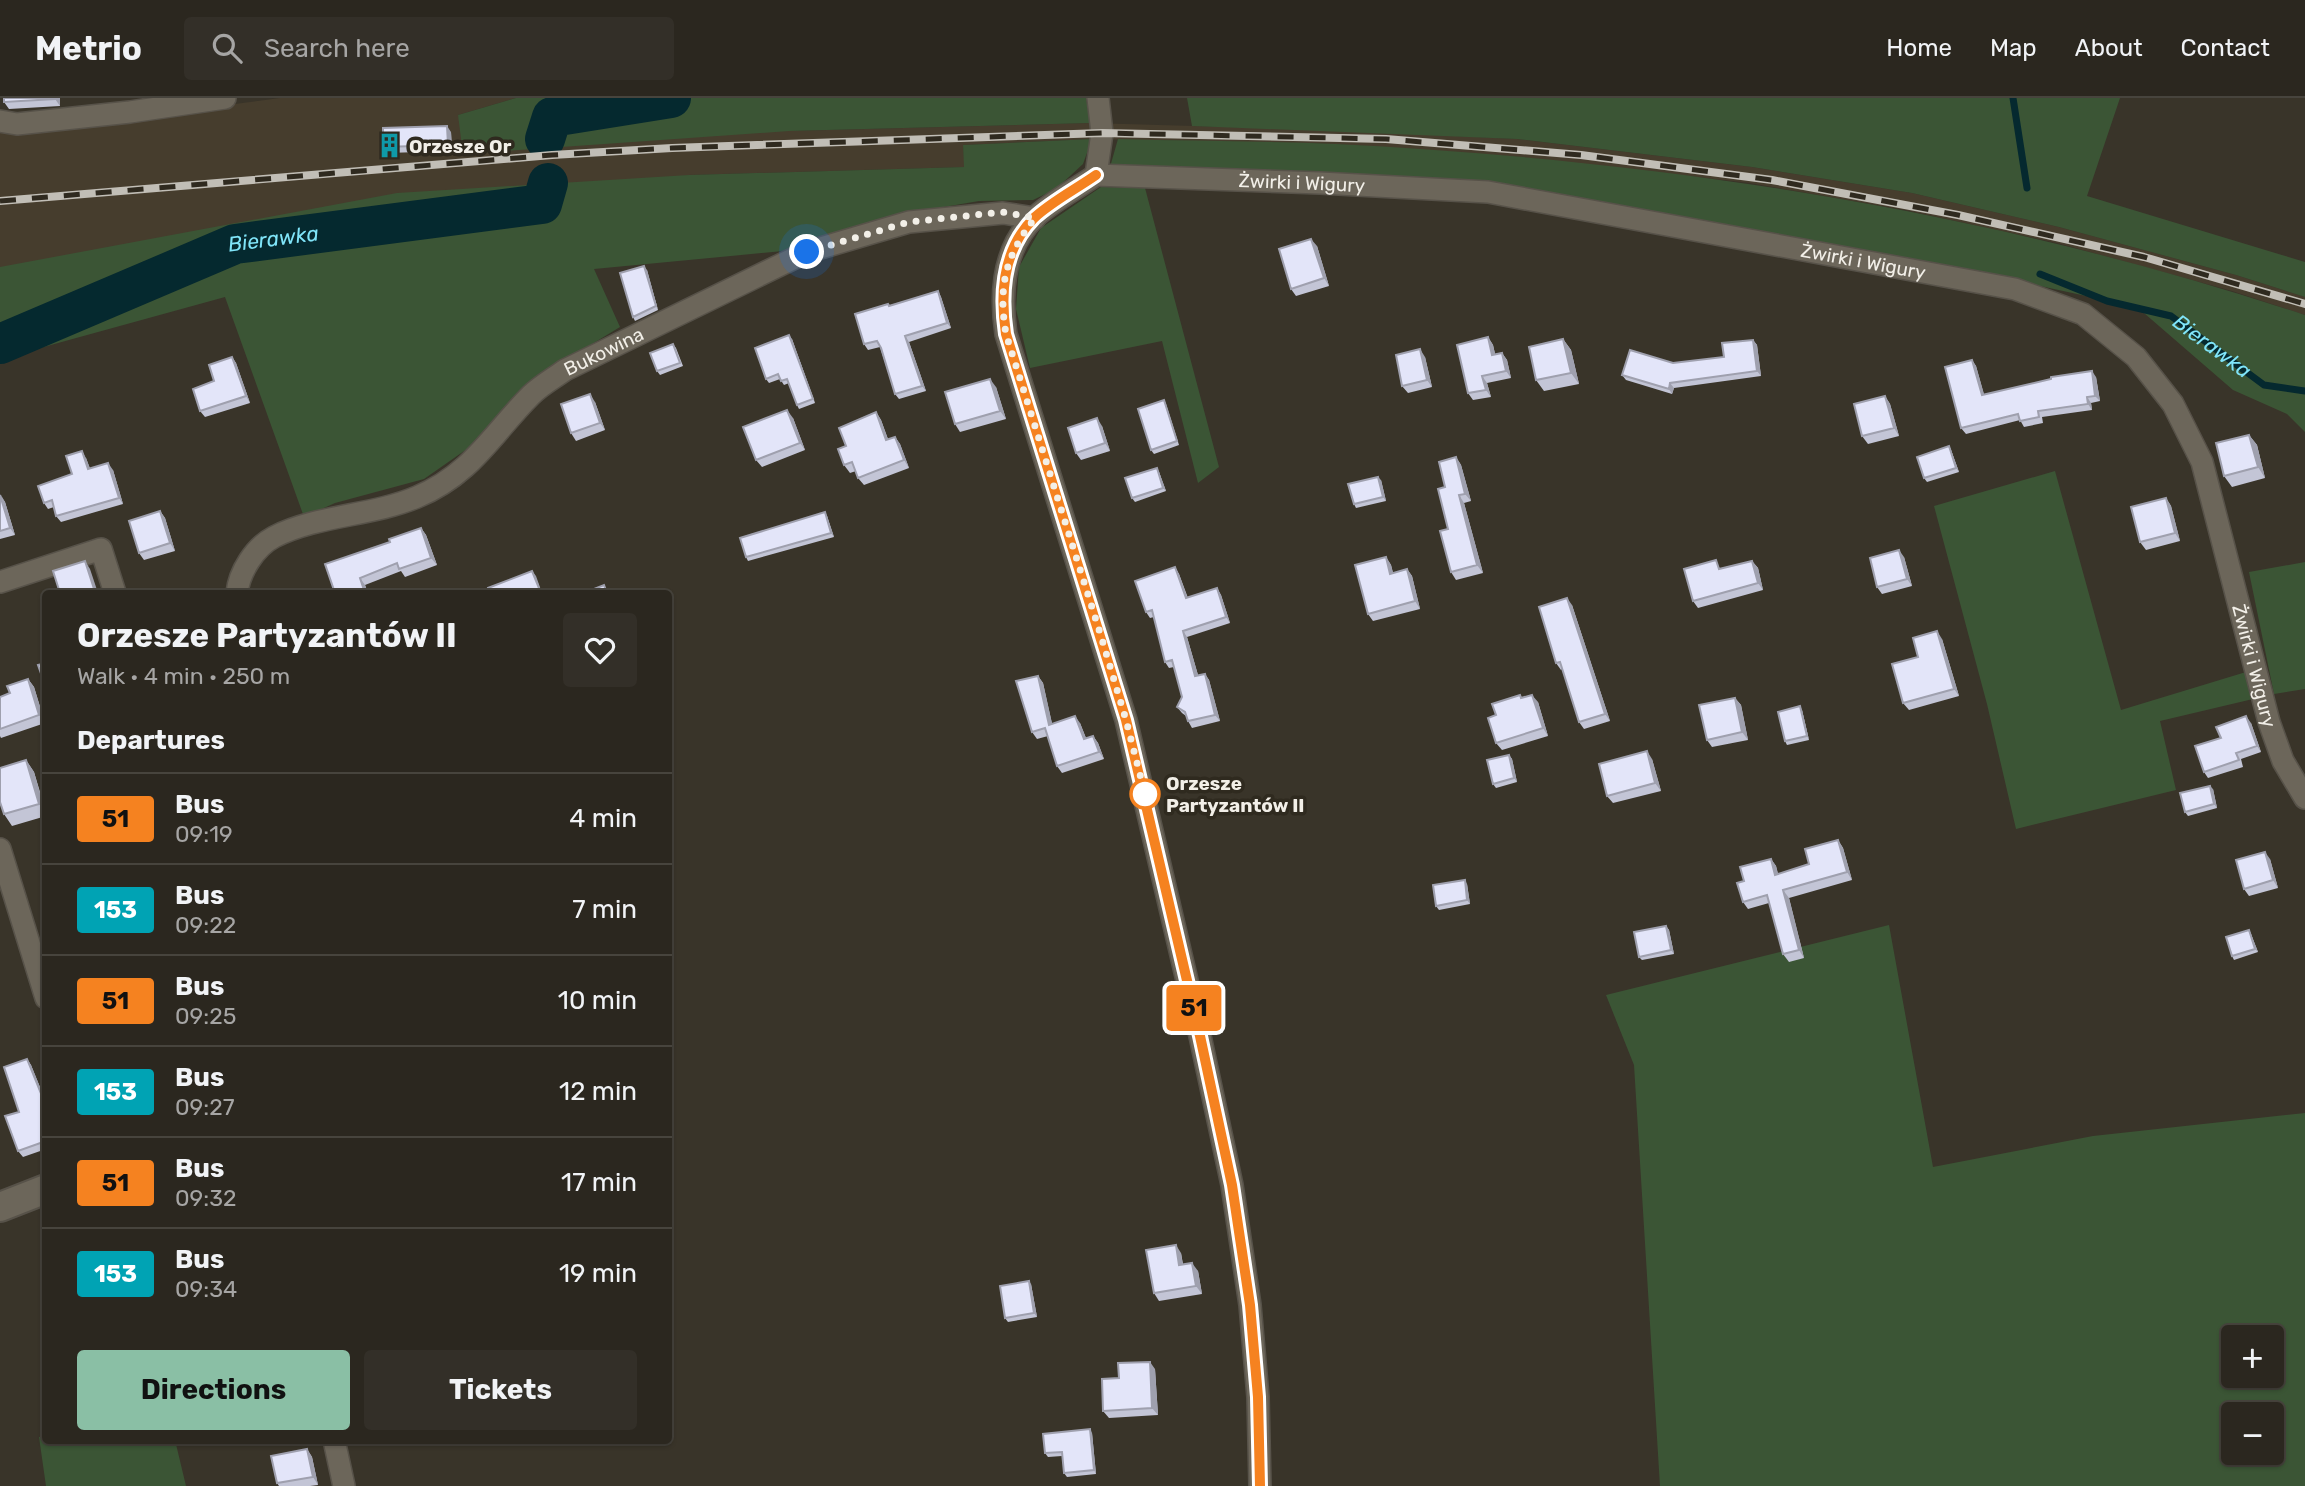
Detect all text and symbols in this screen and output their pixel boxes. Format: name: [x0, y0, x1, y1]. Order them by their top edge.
search box: [184, 17, 674, 80]
text: Metrio: [35, 29, 142, 68]
icon: search: [208, 29, 246, 67]
text: Search here: [264, 33, 410, 64]
text: Home: [1886, 34, 1952, 62]
text: Map: [1990, 34, 2037, 62]
text: About: [2075, 34, 2143, 62]
text: Contact: [2181, 34, 2270, 62]
building icon: Orzesze Or: [375, 132, 403, 160]
place label: Orzesze Or: [409, 135, 512, 158]
street label: Żwirki i Wigury: [1238, 169, 1366, 197]
water label: Bierawka: [226, 220, 320, 257]
your location: [789, 234, 824, 269]
street label: Żwirki i Wigury: [1799, 239, 1928, 284]
water label: Bierawka: [2168, 309, 2256, 383]
street label: Bukowina: [560, 322, 648, 381]
street label: Żwirki i Wigury: [2227, 602, 2281, 730]
button: heart: [563, 613, 637, 687]
text: Orzesze Partyzantów II: [77, 616, 457, 655]
text: Walk · 4 min · 250 m: [77, 662, 290, 690]
text: Departures: [77, 725, 225, 756]
place label: Orzesze Partyzantów II: [1166, 772, 1304, 817]
marker: Orzesze Partyzantów II: [1130, 779, 1160, 809]
text: Bus: [175, 789, 224, 820]
text: 4 min: [569, 803, 637, 834]
text: 51: [102, 805, 129, 833]
text: 09:19: [175, 820, 233, 848]
text: Bus: [175, 880, 224, 911]
text: 7 min: [572, 894, 637, 925]
text: 153: [94, 896, 137, 924]
text: 09:22: [175, 911, 236, 939]
text: Bus: [175, 971, 224, 1002]
text: 10 min: [558, 985, 637, 1016]
line badge: 51: [1162, 985, 1226, 1031]
text: 51: [102, 987, 129, 1015]
text: 51: [1180, 994, 1208, 1022]
text: 09:25: [175, 1002, 236, 1030]
text: Bus: [175, 1062, 224, 1093]
text: 12 min: [559, 1076, 637, 1107]
text: 153: [94, 1078, 137, 1106]
text: 09:27: [175, 1093, 234, 1121]
text: Bus: [175, 1153, 224, 1184]
text: 17 min: [561, 1167, 637, 1198]
text: 51: [102, 1169, 129, 1197]
text: 09:32: [175, 1184, 236, 1212]
text: Bus: [175, 1244, 224, 1275]
text: 19 min: [559, 1258, 637, 1289]
text: 153: [94, 1260, 137, 1288]
text: 09:34: [175, 1275, 237, 1303]
map controls: [2221, 1325, 2284, 1465]
button: +: [2221, 1325, 2284, 1388]
button: Directions: [77, 1350, 350, 1430]
button: Tickets: [364, 1350, 637, 1430]
button: −: [2221, 1402, 2284, 1465]

